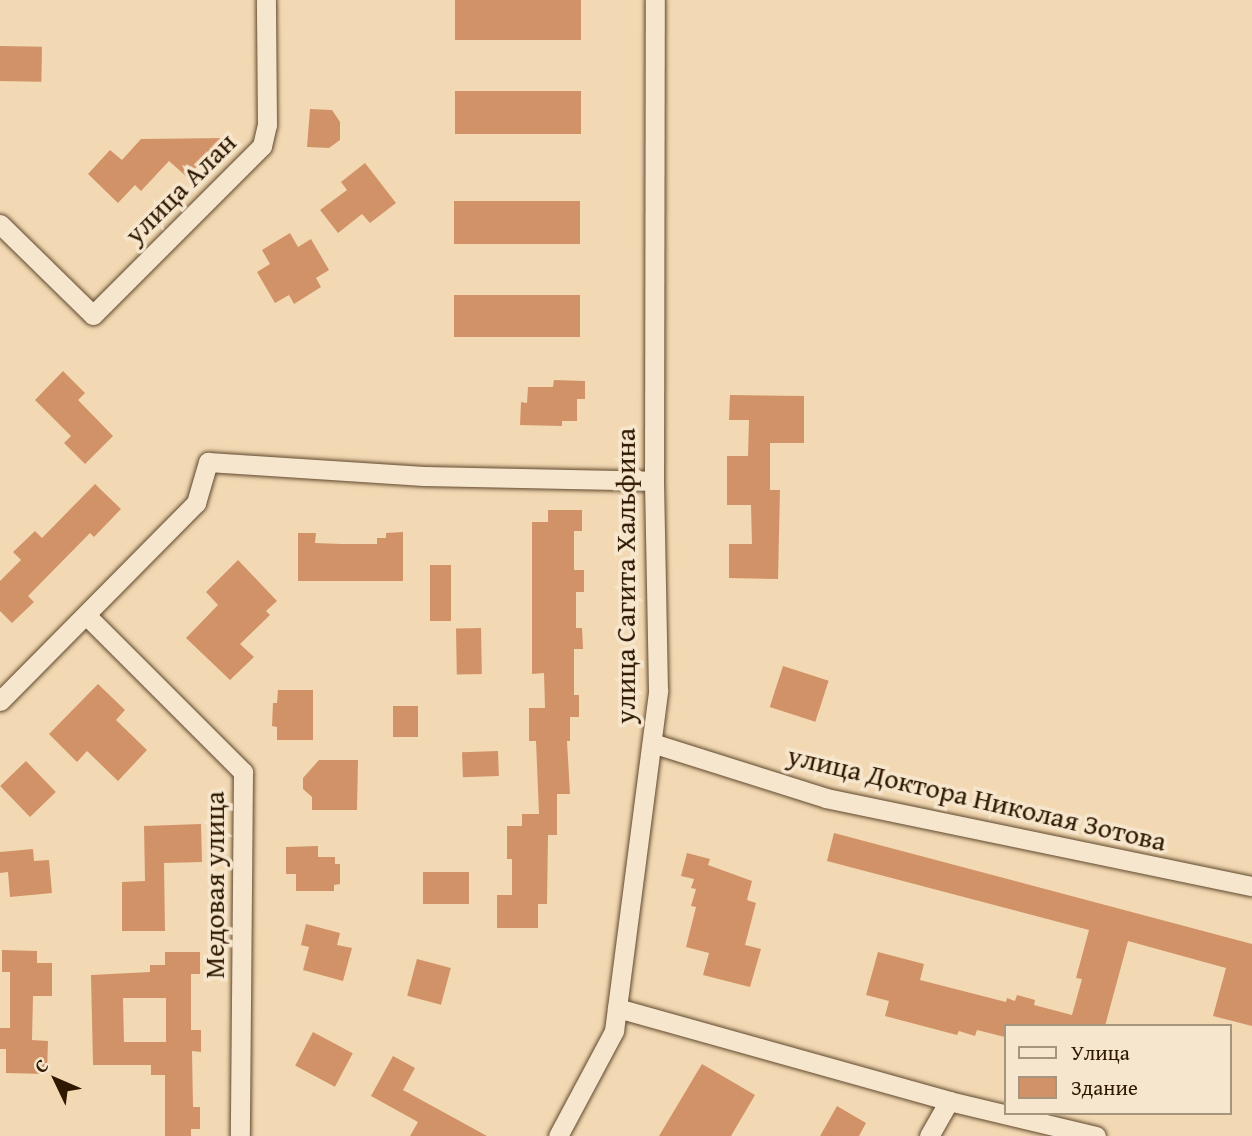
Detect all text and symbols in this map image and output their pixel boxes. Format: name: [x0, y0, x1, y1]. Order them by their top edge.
street label: улица Алан: [117, 125, 243, 251]
street label: улица Сагита Хальфина: [608, 428, 642, 724]
street label: улица Доктора Николая Зотова: [784, 738, 1170, 858]
street label: Медовая улица: [197, 791, 231, 979]
legend: [1004, 1024, 1231, 1115]
text: Улица: [1071, 1037, 1130, 1068]
north arrow: [21, 1045, 91, 1115]
text: С: [27, 1052, 55, 1079]
text: Здание: [1071, 1072, 1138, 1103]

